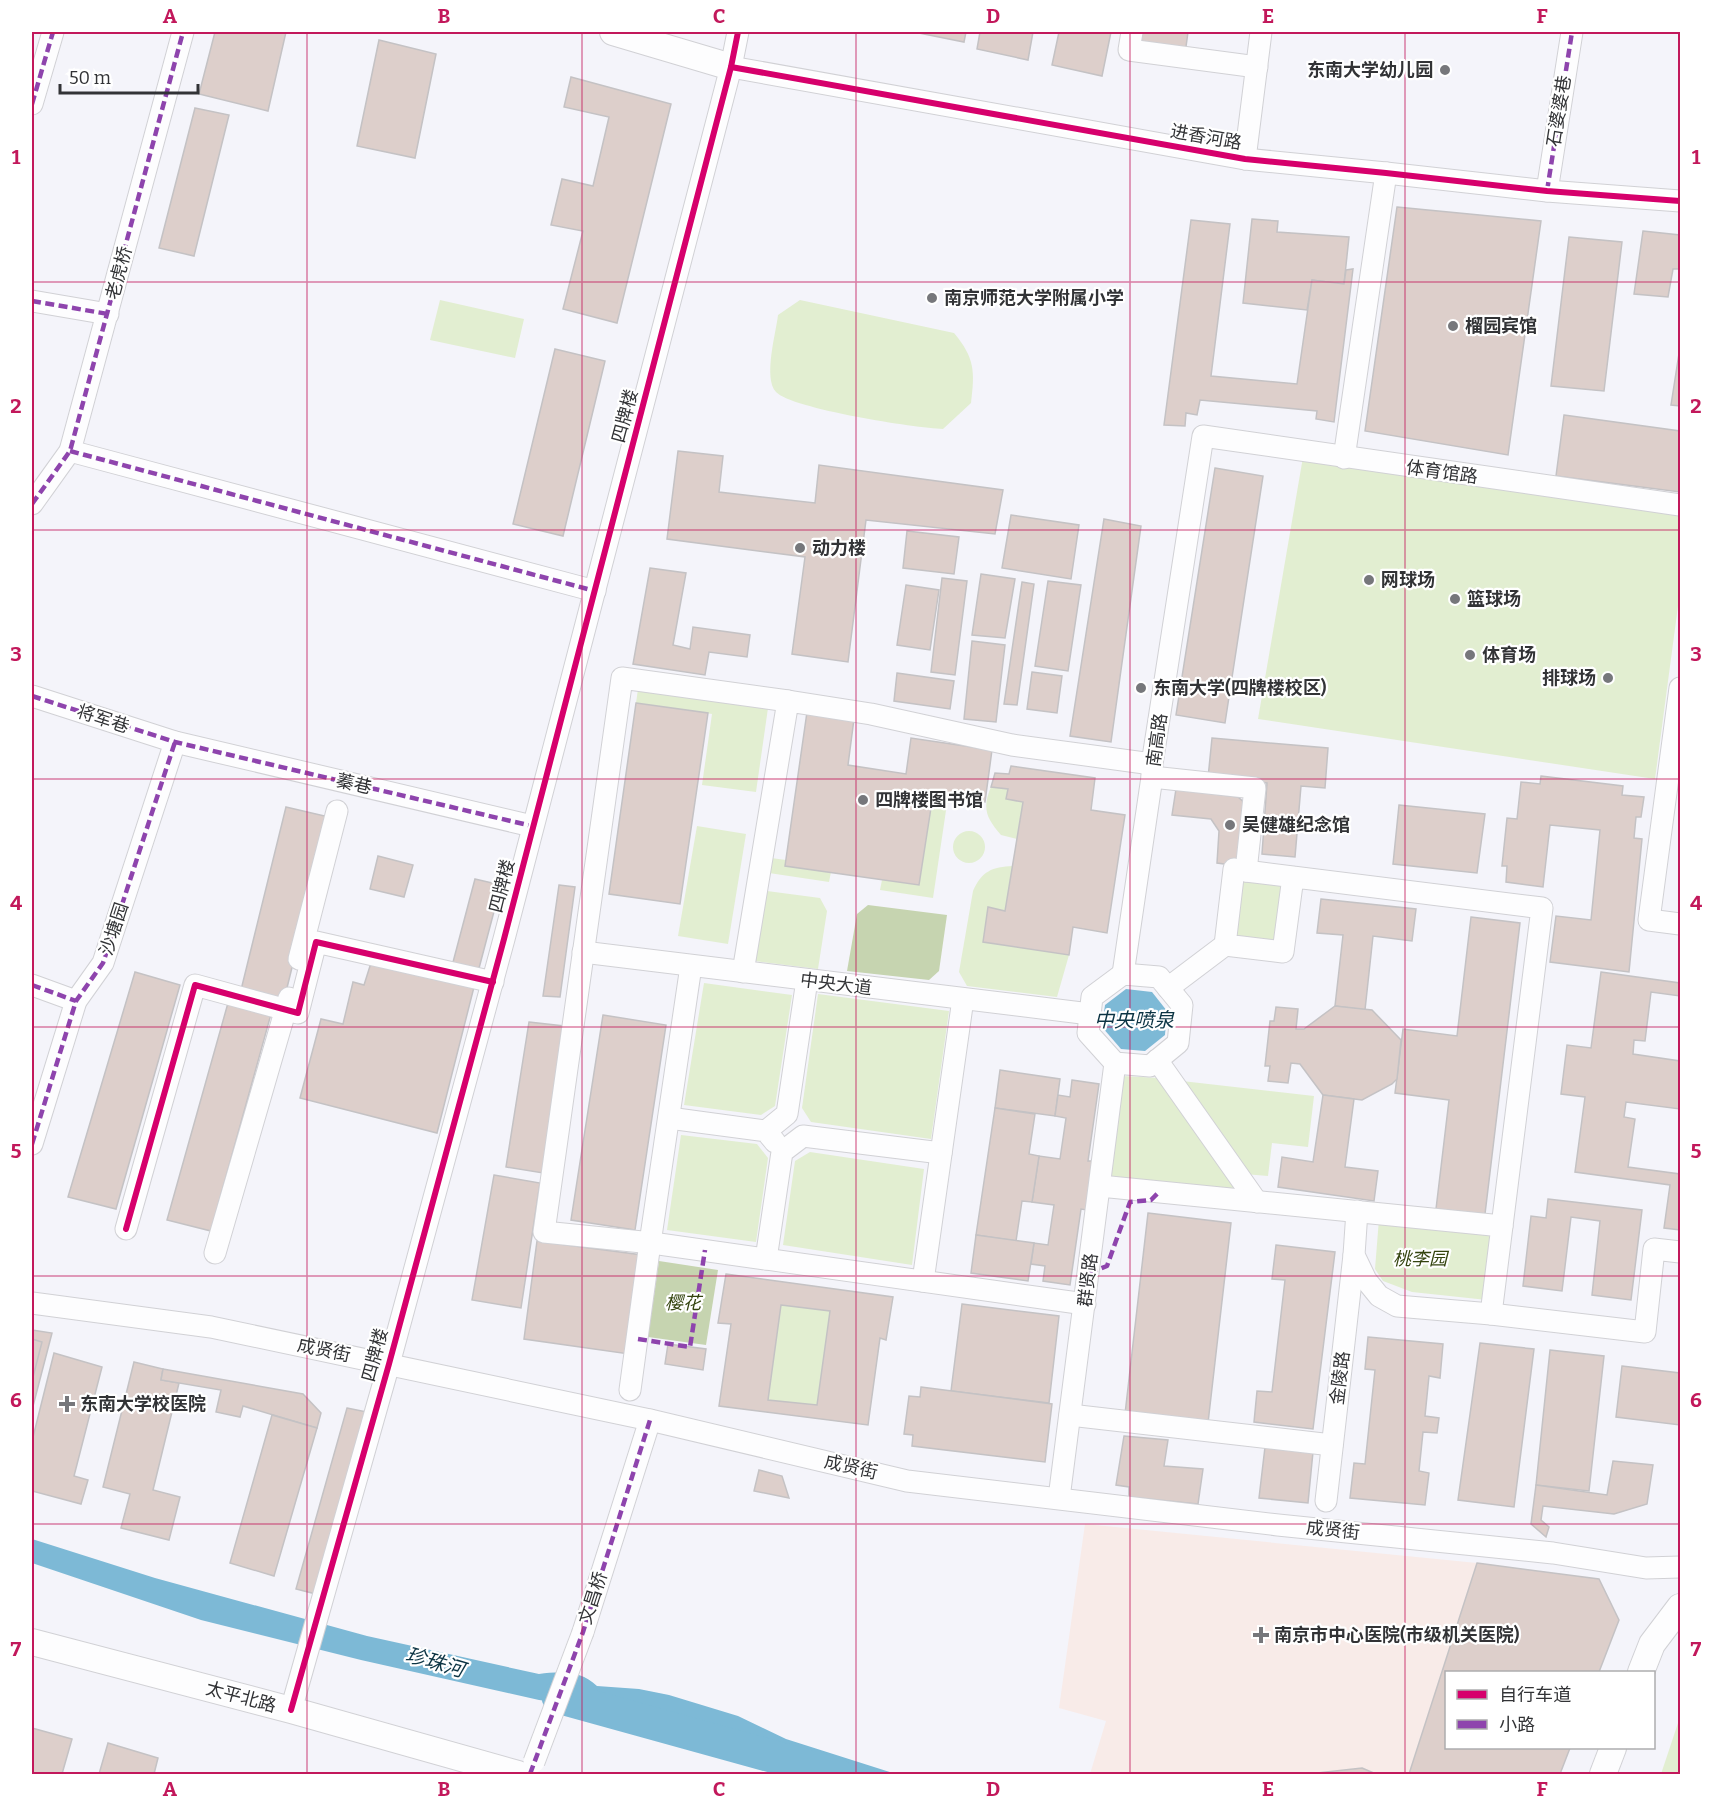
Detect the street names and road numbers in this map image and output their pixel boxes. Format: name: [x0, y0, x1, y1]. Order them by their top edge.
street label: 石婆婆巷: [1543, 74, 1575, 148]
street label: 进香河路: [1169, 120, 1243, 154]
street label: 老虎桥: [101, 244, 137, 302]
street label: 四牌楼: [607, 387, 643, 445]
street label: 体育馆路: [1405, 456, 1479, 488]
street label: 将军巷: [74, 700, 132, 738]
street label: 南高路: [1142, 712, 1172, 768]
street label: 蓁巷: [334, 769, 374, 799]
street label: 四牌楼: [485, 857, 519, 915]
street label: 沙塘园: [95, 900, 133, 958]
street label: 中央大道: [799, 969, 873, 999]
street label: 群贤路: [1074, 1252, 1102, 1308]
street label: 四牌楼: [357, 1326, 393, 1384]
street label: 成贤街: [295, 1334, 353, 1366]
street label: 金陵路: [1326, 1350, 1354, 1406]
street label: 成贤街: [822, 1450, 880, 1484]
street label: 成贤街: [1305, 1516, 1361, 1544]
street label: 文昌桥: [574, 1569, 612, 1627]
street label: 太平北路: [203, 1677, 279, 1717]

